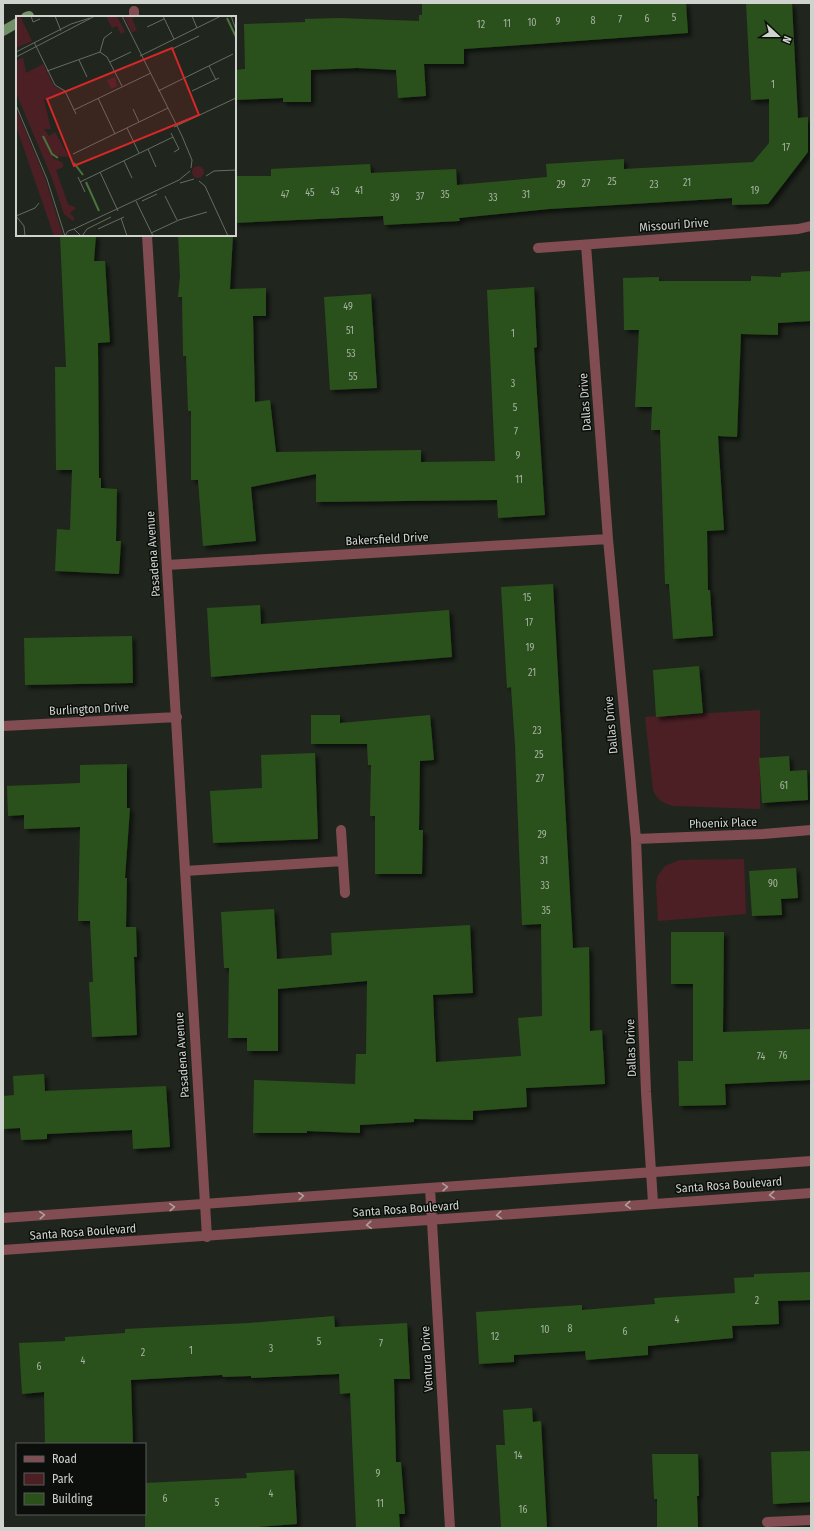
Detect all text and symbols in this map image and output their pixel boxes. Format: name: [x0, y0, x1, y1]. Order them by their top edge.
house number: 5: [672, 12, 677, 24]
house number: 6: [645, 13, 650, 25]
house number: 7: [618, 14, 622, 26]
house number: 8: [591, 15, 596, 27]
inset map: [16, 16, 236, 236]
house number: 9: [556, 16, 561, 28]
north arrow: [758, 16, 798, 56]
house number: 10: [527, 17, 537, 29]
house number: 11: [503, 18, 511, 30]
house number: 12: [477, 19, 486, 31]
text: N: [780, 34, 794, 45]
house number: 1: [771, 79, 775, 91]
house number: 17: [782, 142, 790, 154]
house number: 25: [608, 176, 617, 188]
house number: 21: [683, 177, 691, 189]
house number: 27: [582, 178, 590, 190]
house number: 29: [556, 179, 566, 191]
house number: 23: [650, 179, 659, 191]
house number: 41: [355, 185, 363, 197]
house number: 19: [751, 185, 760, 197]
house number: 43: [330, 186, 340, 198]
house number: 45: [305, 187, 315, 199]
house number: 47: [281, 189, 289, 201]
house number: 35: [440, 189, 450, 201]
house number: 31: [522, 189, 530, 201]
house number: 37: [416, 191, 424, 203]
house number: 39: [390, 192, 400, 204]
house number: 33: [488, 192, 498, 204]
street label: Missouri Drive: [639, 216, 709, 234]
house number: 49: [343, 301, 353, 313]
house number: 51: [346, 325, 354, 337]
house number: 1: [511, 328, 515, 340]
house number: 53: [346, 348, 356, 360]
house number: 55: [348, 371, 358, 383]
street label: Dallas Drive: [576, 373, 594, 431]
house number: 3: [511, 378, 516, 390]
house number: 5: [513, 402, 518, 414]
house number: 7: [514, 426, 518, 438]
house number: 9: [516, 450, 521, 462]
house number: 11: [515, 474, 523, 486]
street label: Pasadena Avenue: [143, 511, 163, 597]
street label: Bakersfield Drive: [345, 530, 429, 548]
house number: 15: [523, 592, 532, 604]
house number: 17: [525, 617, 533, 629]
house number: 19: [526, 642, 535, 654]
house number: 21: [528, 667, 536, 679]
street label: Dallas Drive: [601, 695, 621, 755]
street label: Burlington Drive: [49, 700, 129, 718]
house number: 23: [533, 725, 542, 737]
house number: 25: [535, 749, 544, 761]
house number: 27: [536, 773, 544, 785]
house number: 61: [780, 780, 788, 792]
street label: Phoenix Place: [689, 815, 757, 831]
house number: 29: [537, 829, 547, 841]
house number: 31: [540, 855, 548, 867]
house number: 90: [768, 878, 778, 890]
house number: 33: [540, 880, 550, 892]
house number: 35: [541, 905, 551, 917]
street label: Pasadena Avenue: [172, 1012, 192, 1098]
street label: Dallas Drive: [623, 1019, 639, 1077]
house number: 76: [779, 1050, 787, 1062]
house number: 74: [757, 1051, 765, 1063]
street label: Santa Rosa Boulevard: [675, 1174, 783, 1196]
one-way arrow: [442, 1182, 448, 1191]
one-way arrow: [769, 1191, 775, 1199]
one-way arrow: [298, 1192, 304, 1201]
street label: Santa Rosa Boulevard: [352, 1198, 460, 1220]
one-way arrow: [625, 1200, 631, 1209]
one-way arrow: [169, 1202, 175, 1211]
one-way arrow: [39, 1211, 45, 1220]
one-way arrow: [496, 1211, 502, 1220]
one-way arrow: [366, 1220, 372, 1229]
street label: Santa Rosa Boulevard: [29, 1221, 137, 1243]
house number: 2: [755, 1295, 760, 1307]
house number: 4: [675, 1314, 680, 1326]
house number: 8: [568, 1323, 573, 1335]
house number: 10: [540, 1324, 550, 1336]
street label: Ventura Drive: [418, 1326, 436, 1392]
house number: 6: [623, 1326, 628, 1338]
house number: 12: [491, 1331, 500, 1343]
house number: 5: [317, 1336, 322, 1348]
house number: 7: [379, 1338, 383, 1350]
house number: 3: [269, 1343, 274, 1355]
house number: 1: [189, 1345, 193, 1357]
house number: 2: [141, 1347, 146, 1359]
house number: 4: [81, 1355, 86, 1367]
house number: 6: [37, 1361, 42, 1373]
legend: [16, 1443, 146, 1515]
house number: 14: [514, 1450, 523, 1462]
text: Road: [52, 1452, 77, 1466]
house number: 9: [376, 1468, 381, 1480]
text: Park: [52, 1472, 74, 1486]
house number: 4: [269, 1488, 274, 1500]
text: Building: [52, 1492, 93, 1506]
house number: 6: [163, 1493, 168, 1505]
house number: 5: [215, 1497, 220, 1509]
house number: 11: [376, 1498, 384, 1510]
house number: 16: [519, 1504, 527, 1516]

